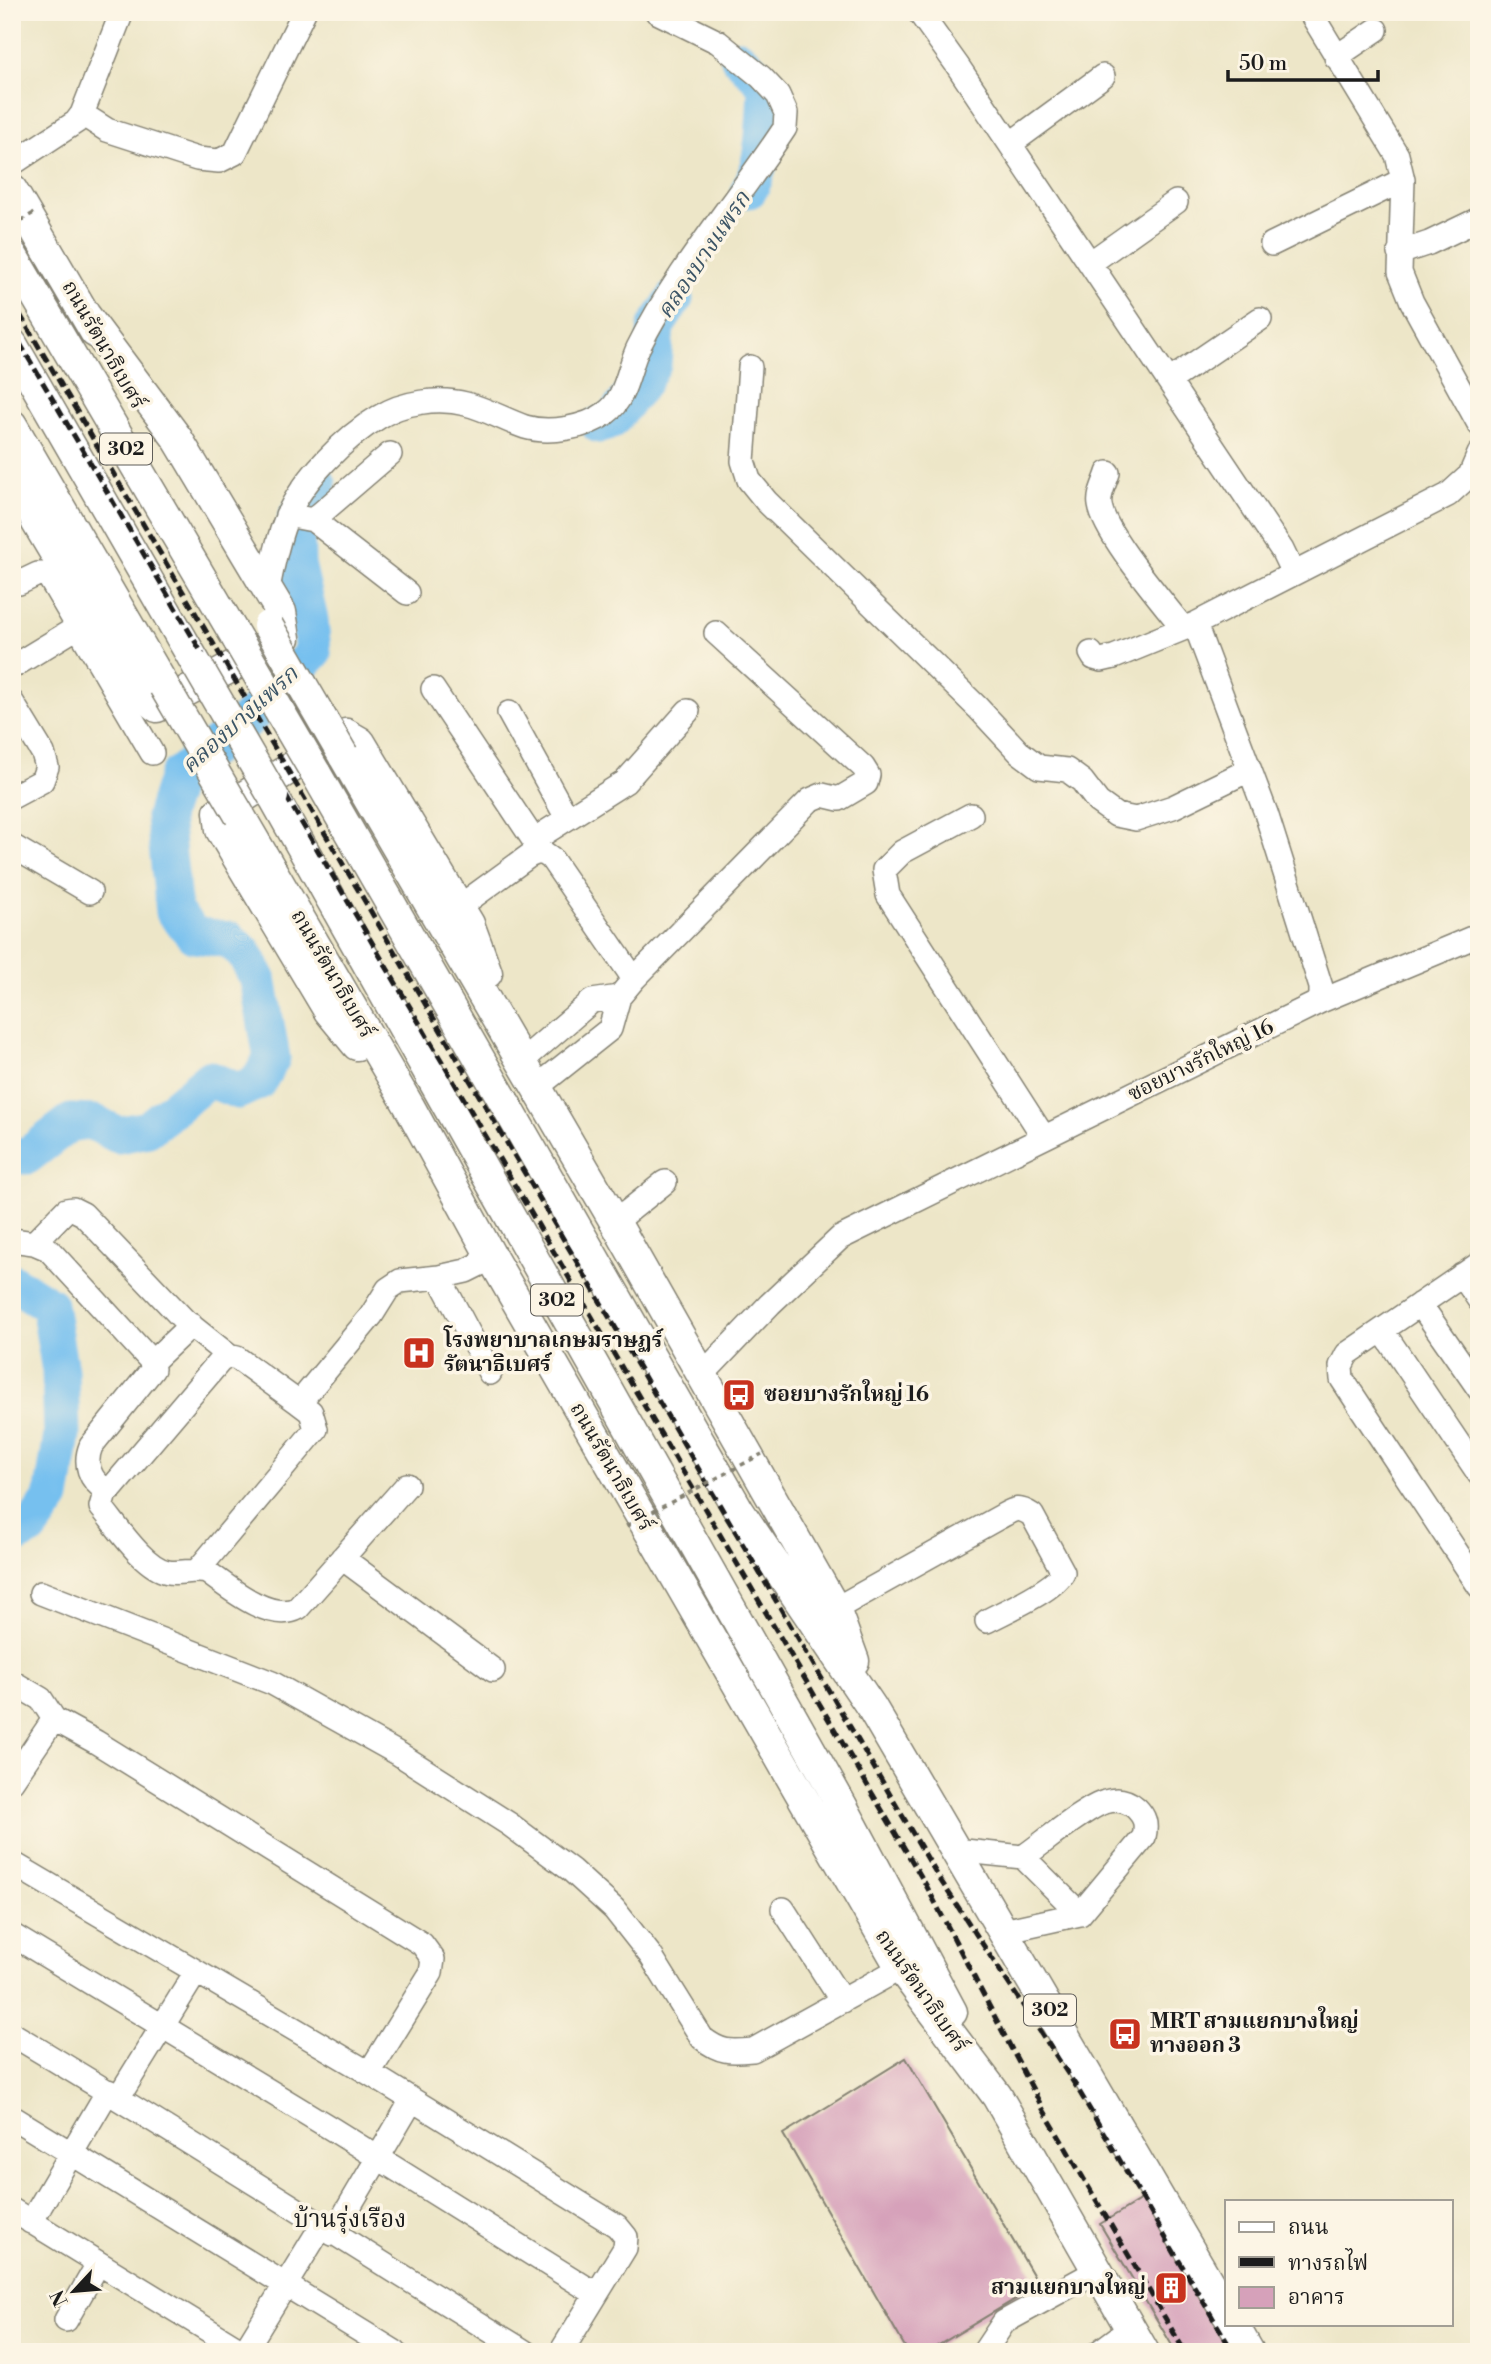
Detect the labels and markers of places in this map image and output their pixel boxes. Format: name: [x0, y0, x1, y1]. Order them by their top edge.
place label: โรงพยาบาลเกษมราษฏร์ รัตนาธิเบศร์: [443, 1325, 664, 1378]
hospital icon: โรงพยาบาลเกษมราษฏร์ รัตนาธิเบศร์: [400, 1334, 438, 1372]
bus stop icon: ซอยบางรักใหญ่ 16: [720, 1376, 758, 1414]
place label: ซอยบางรักใหญ่ 16: [764, 1379, 929, 1408]
place label: MRT สามแยกบางใหญ่ ทางออก 3: [1150, 2006, 1359, 2059]
bus stop icon: MRT สามแยกบางใหญ่ ทางออก 3: [1106, 2015, 1144, 2053]
building icon: สามแยกบางใหญ่: [1152, 2269, 1190, 2307]
place label: สามแยกบางใหญ่: [991, 2272, 1146, 2301]

